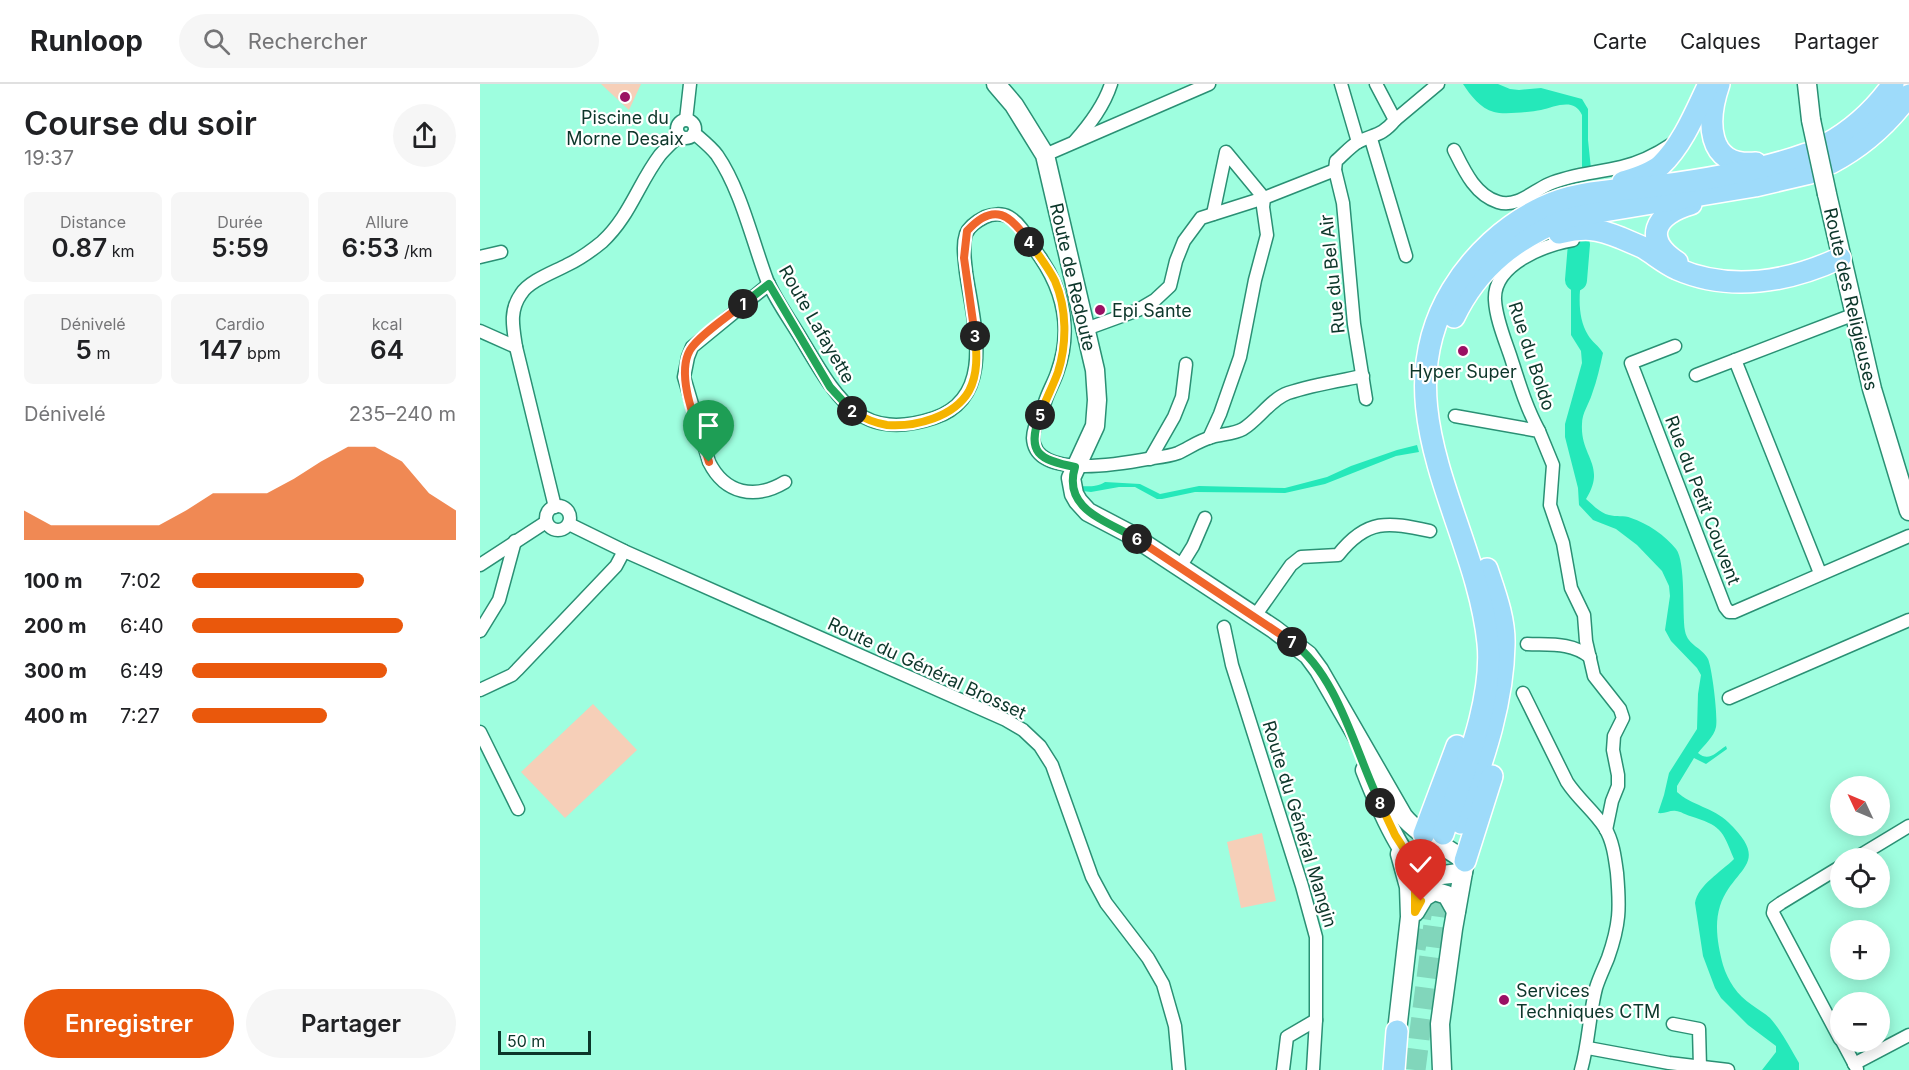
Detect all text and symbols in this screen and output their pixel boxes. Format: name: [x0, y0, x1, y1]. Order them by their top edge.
search box: [179, 14, 599, 68]
text: Runloop: [30, 24, 143, 58]
icon: search: [200, 25, 233, 58]
text: Rechercher: [248, 28, 368, 54]
text: Carte: [1593, 29, 1647, 54]
text: Calques: [1680, 29, 1761, 54]
text: Partager: [1794, 29, 1879, 54]
marker: Piscine du Morne Desaix: [618, 90, 632, 104]
text: Course du soir: [24, 103, 257, 143]
button: share: [393, 104, 456, 167]
place label: Piscine du Morne Desaix: [566, 107, 684, 149]
text: 19:37: [24, 146, 74, 170]
street label: Route de Redoute: [1046, 201, 1100, 353]
street label: Route des Religieuses: [1820, 206, 1882, 392]
text: Distance: [60, 212, 126, 232]
text: Durée: [217, 212, 263, 232]
text: Allure: [365, 212, 409, 232]
street label: Rue du Bel Air: [1315, 213, 1349, 335]
pin: 4: [1014, 227, 1044, 257]
text: 0.87: [52, 232, 107, 263]
text: 5:59: [211, 232, 269, 263]
text: 6:53: [342, 232, 399, 263]
text: 4: [1024, 232, 1034, 252]
text: km: [107, 241, 134, 261]
text: /km: [399, 241, 432, 261]
street label: Route Lafayette: [775, 261, 859, 387]
pin: 1: [728, 289, 758, 319]
text: 1: [740, 294, 746, 314]
street label: Rue du Boldo: [1505, 299, 1559, 413]
place label: Epi Sante: [1112, 300, 1192, 321]
marker: Epi Sante: [1093, 303, 1107, 317]
text: Dénivelé: [60, 314, 126, 334]
text: Cardio: [215, 314, 265, 334]
text: kcal: [372, 314, 402, 334]
pin: 3: [960, 321, 990, 351]
text: 3: [970, 326, 980, 346]
text: 5: [76, 334, 92, 365]
text: 147: [199, 334, 243, 365]
text: 64: [370, 334, 404, 365]
text: m: [92, 343, 110, 363]
text: bpm: [243, 343, 281, 363]
marker: Hyper Super: [1456, 344, 1470, 358]
place label: Hyper Super: [1409, 361, 1517, 382]
pin: 2: [837, 396, 867, 426]
pin: [683, 400, 734, 462]
pin: 5: [1025, 400, 1055, 430]
text: 2: [847, 401, 857, 421]
text: Dénivelé: [24, 402, 106, 426]
text: 235–240 m: [349, 402, 456, 426]
text: 5: [1035, 405, 1045, 425]
icon: arrive: [692, 409, 725, 442]
street label: Rue du Petit Couvent: [1661, 413, 1745, 587]
pin: 6: [1122, 524, 1152, 554]
text: 6: [1132, 529, 1142, 549]
text: 100 m: [24, 569, 83, 593]
text: 7:02: [120, 569, 161, 593]
street label: Route du Général Brosset: [824, 613, 1030, 723]
text: 200 m: [24, 614, 87, 638]
text: 6:40: [120, 614, 164, 638]
pin: 7: [1277, 627, 1307, 657]
text: 7: [1287, 632, 1297, 652]
text: 300 m: [24, 659, 87, 683]
text: 6:49: [120, 659, 164, 683]
text: 400 m: [24, 704, 88, 728]
text: 7:27: [120, 704, 160, 728]
street label: Route du Général Mangin: [1259, 718, 1341, 930]
north arrow: [1830, 776, 1890, 836]
map controls: [1830, 776, 1890, 1052]
pin: 8: [1365, 788, 1395, 818]
text: 8: [1375, 793, 1385, 813]
pin: [1395, 839, 1446, 901]
icon: check: [1404, 848, 1437, 881]
button: locate: [1830, 848, 1890, 908]
button: +: [1830, 920, 1890, 980]
place label: Services Techniques CTM: [1516, 980, 1660, 1022]
button: Enregistrer: [24, 989, 234, 1058]
button: Partager: [246, 989, 456, 1058]
button: −: [1830, 992, 1890, 1052]
marker: Services Techniques CTM: [1497, 993, 1511, 1007]
scale bar: [498, 1028, 591, 1056]
text: 50 m: [507, 1031, 545, 1051]

